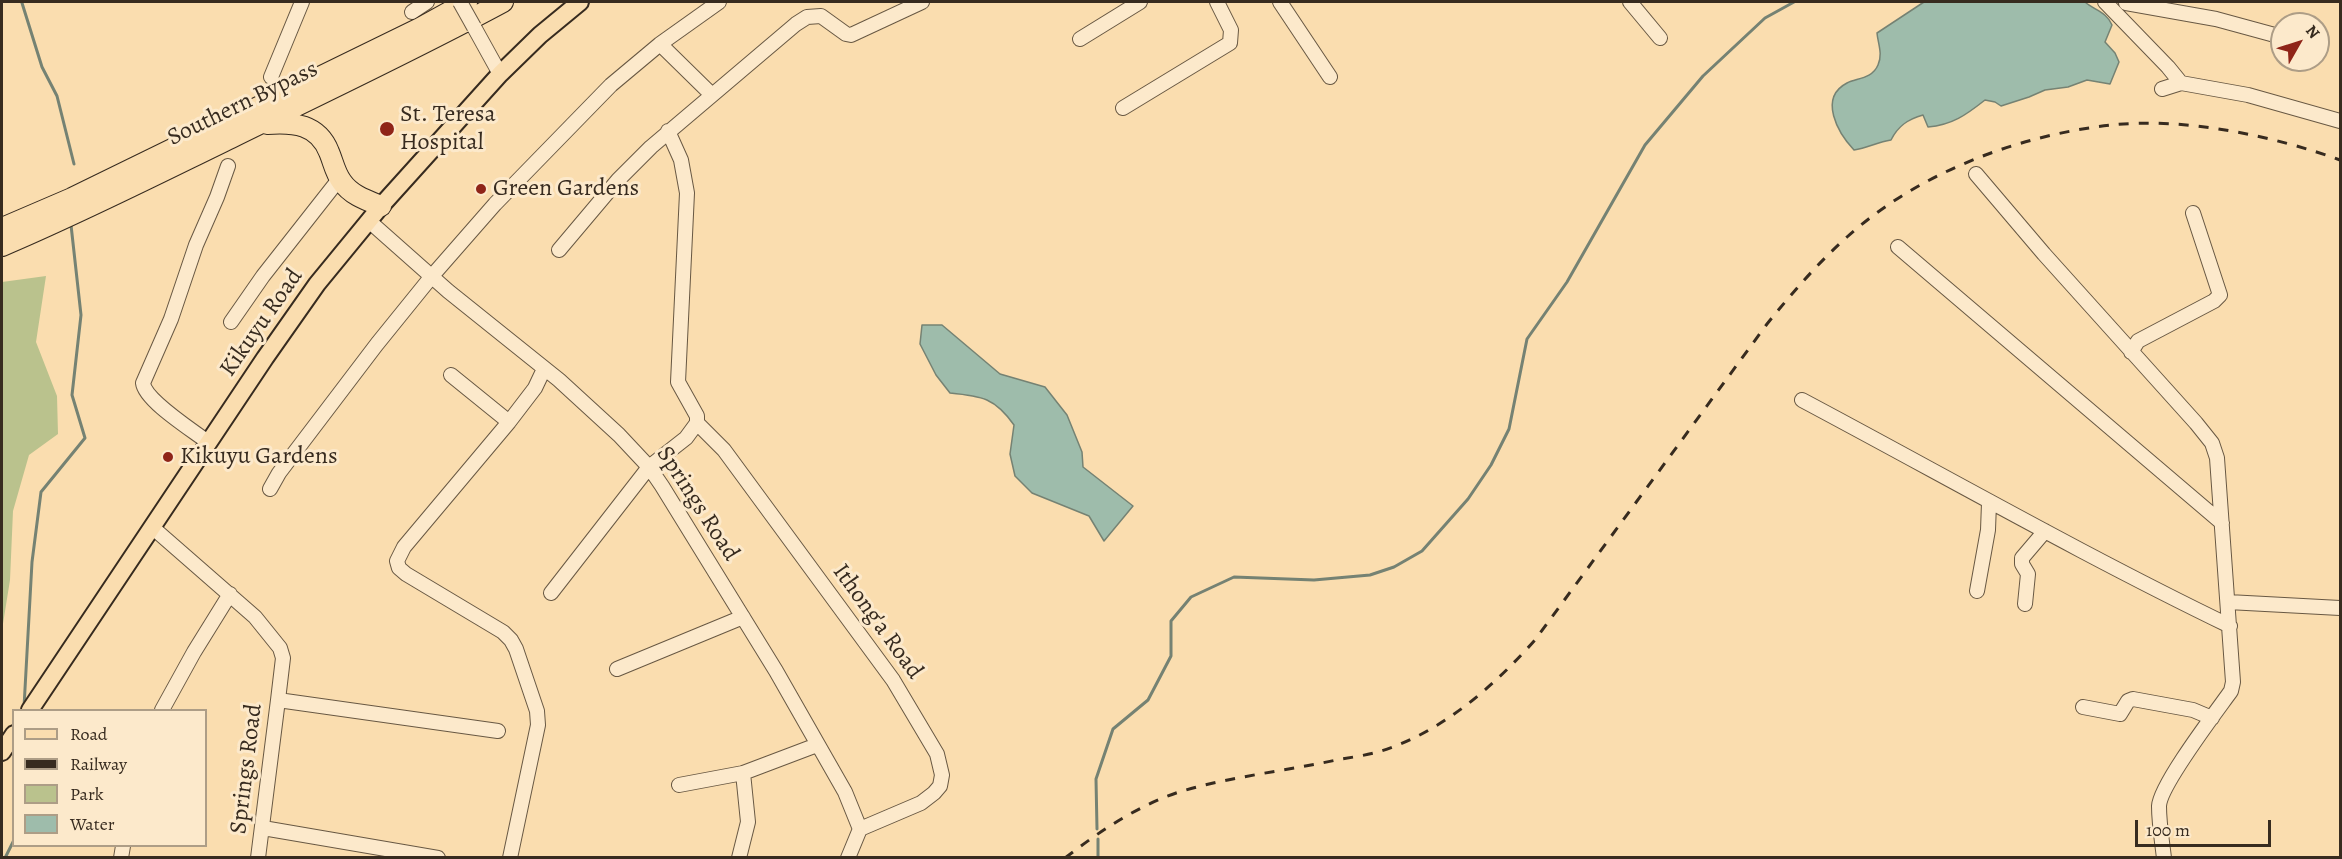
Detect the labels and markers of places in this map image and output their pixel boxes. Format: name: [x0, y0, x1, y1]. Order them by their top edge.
place label: St. Teresa Hospital: [400, 101, 496, 157]
marker: St. Teresa Hospital: [378, 120, 396, 138]
place label: Green Gardens: [493, 175, 639, 203]
marker: Green Gardens: [474, 182, 488, 196]
place label: Kikuyu Gardens: [180, 443, 338, 471]
marker: Kikuyu Gardens: [161, 450, 175, 464]

